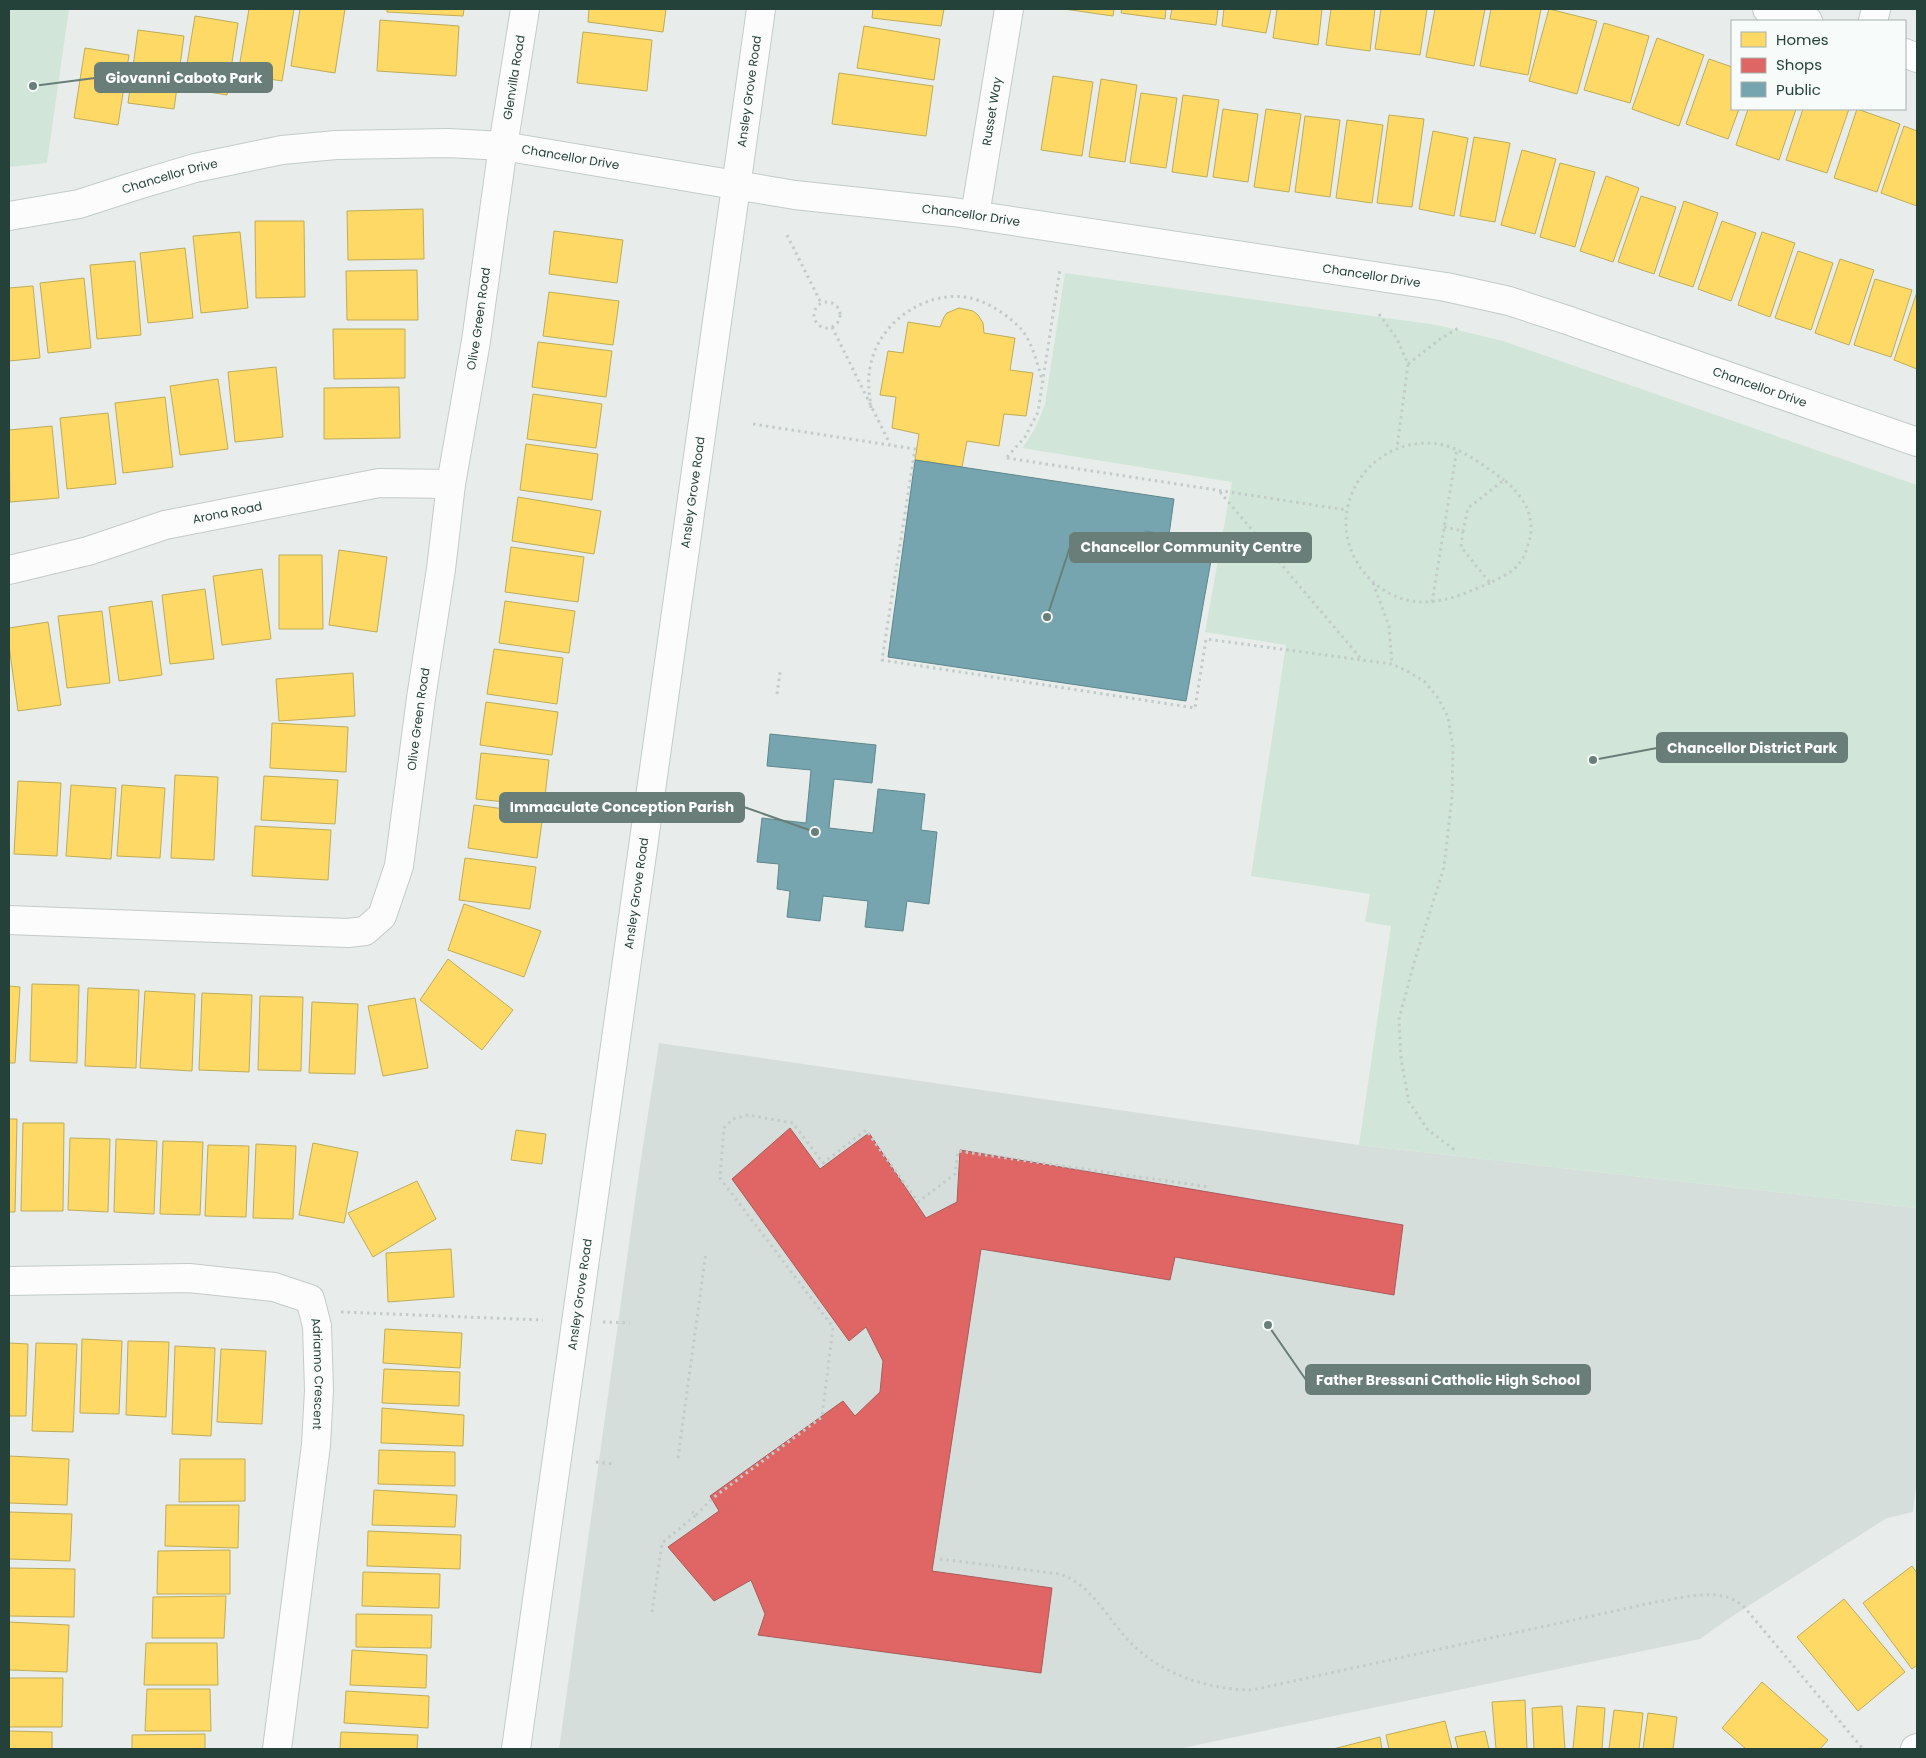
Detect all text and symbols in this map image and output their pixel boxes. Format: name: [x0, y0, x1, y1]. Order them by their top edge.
legend: [1731, 20, 1906, 110]
text: Homes: [1776, 29, 1829, 50]
street label: Glenvilla Road: [498, 34, 529, 121]
street label: Ansley Grove Road: [733, 34, 765, 148]
text: Shops: [1776, 54, 1822, 75]
callout: Giovanni Caboto Park: [95, 63, 272, 92]
text: Giovanni Caboto Park: [105, 68, 263, 88]
street label: Russet Way: [978, 76, 1006, 147]
text: Public: [1776, 79, 1821, 100]
street label: Chancellor Drive: [520, 140, 621, 173]
street label: Chancellor Drive: [120, 155, 219, 198]
street label: Chancellor Drive: [921, 200, 1021, 230]
street label: Chancellor Drive: [1321, 259, 1422, 291]
street label: Olive Green Road: [462, 266, 494, 371]
street label: Chancellor Drive: [1710, 362, 1809, 411]
street label: Ansley Grove Road: [676, 435, 709, 549]
street label: Arona Road: [191, 497, 263, 527]
callout: Chancellor Community Centre: [1070, 533, 1311, 562]
text: Chancellor Community Centre: [1080, 537, 1302, 557]
street label: Olive Green Road: [403, 666, 434, 772]
callout: Chancellor District Park: [1657, 733, 1847, 762]
text: Chancellor District Park: [1667, 738, 1837, 758]
callout: Immaculate Conception Parish: [500, 793, 744, 822]
text: Immaculate Conception Parish: [510, 797, 734, 817]
street label: Ansley Grove Road: [620, 836, 652, 950]
street label: Ansley Grove Road: [563, 1237, 596, 1351]
street label: Adrianno Crescent: [307, 1316, 328, 1430]
callout: Father Bressani Catholic High School: [1306, 1365, 1590, 1394]
text: Father Bressani Catholic High School: [1316, 1370, 1580, 1390]

